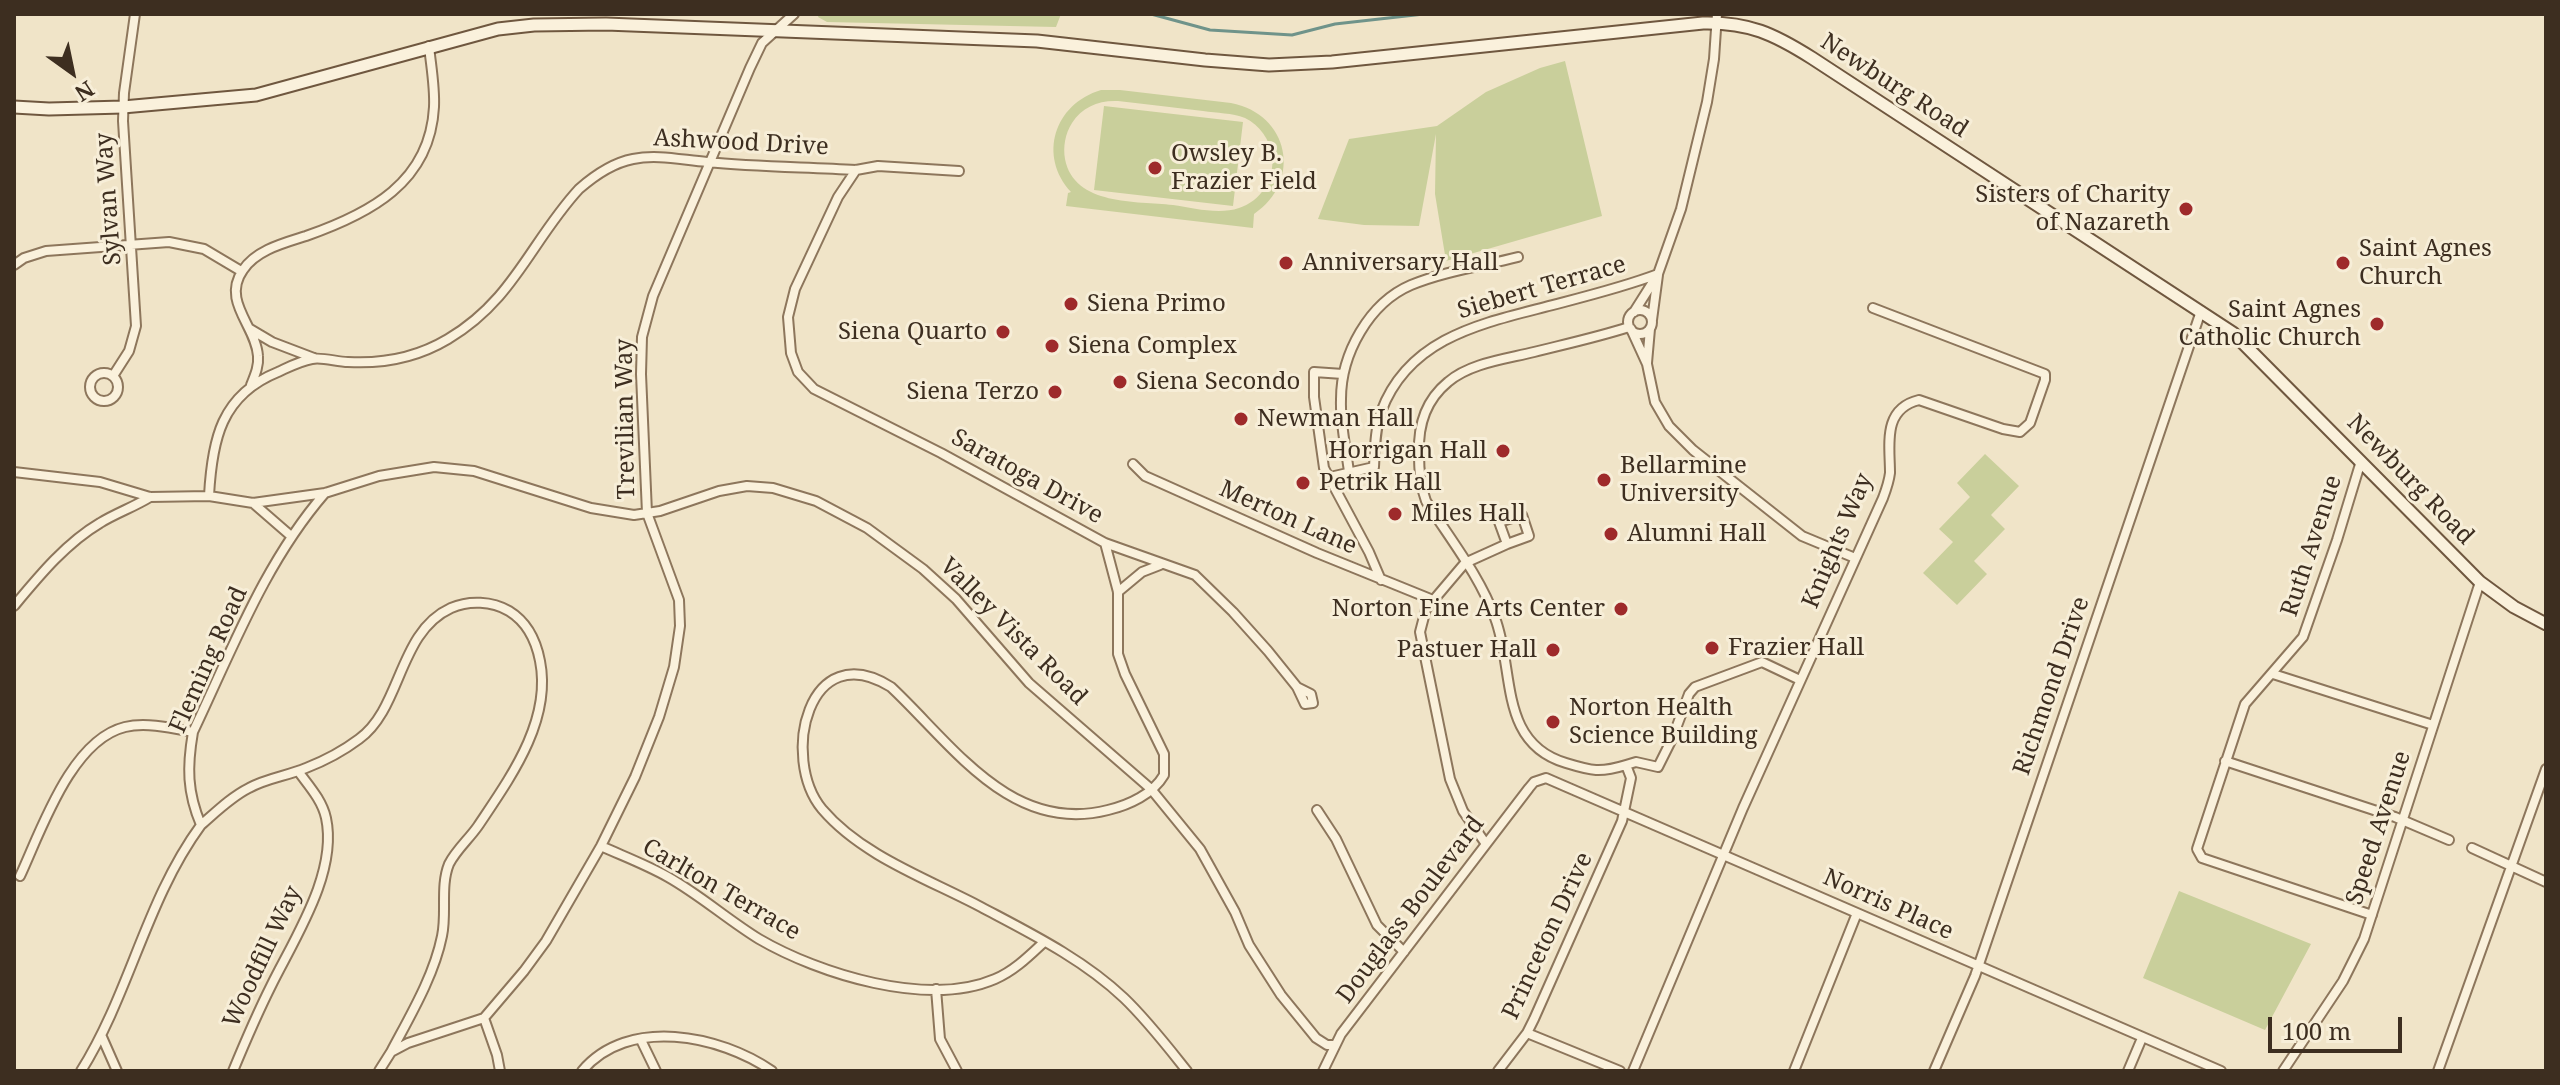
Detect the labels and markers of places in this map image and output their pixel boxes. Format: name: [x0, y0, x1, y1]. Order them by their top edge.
place label: Owsley B. Frazier Field: [1171, 140, 1317, 196]
marker: Owsley B. Frazier Field: [1146, 159, 1164, 177]
place label: Sisters of Charity of Nazareth: [1975, 181, 2170, 237]
marker: Sisters of Charity of Nazareth: [2177, 200, 2195, 218]
place label: Saint Agnes Church: [2359, 235, 2492, 291]
place label: Anniversary Hall: [1302, 249, 1498, 277]
marker: Anniversary Hall: [1277, 254, 1295, 272]
marker: Saint Agnes Church: [2334, 254, 2352, 272]
place label: Siena Primo: [1087, 290, 1226, 318]
marker: Siena Primo: [1062, 295, 1080, 313]
place label: Saint Agnes Catholic Church: [2178, 296, 2361, 352]
marker: Saint Agnes Catholic Church: [2368, 315, 2386, 333]
place label: Siena Quarto: [838, 318, 987, 346]
marker: Siena Quarto: [994, 323, 1012, 341]
place label: Siena Complex: [1068, 332, 1237, 360]
marker: Siena Complex: [1043, 337, 1061, 355]
place label: Siena Secondo: [1136, 368, 1300, 396]
marker: Siena Secondo: [1111, 373, 1129, 391]
place label: Siena Terzo: [906, 378, 1039, 406]
marker: Siena Terzo: [1046, 383, 1064, 401]
place label: Newman Hall: [1257, 405, 1414, 433]
marker: Newman Hall: [1232, 410, 1250, 428]
place label: Horrigan Hall: [1328, 437, 1487, 465]
marker: Horrigan Hall: [1494, 442, 1512, 460]
place label: Bellarmine University: [1620, 452, 1747, 508]
place label: Petrik Hall: [1319, 469, 1441, 497]
marker: Bellarmine University: [1595, 471, 1613, 489]
marker: Petrik Hall: [1294, 474, 1312, 492]
place label: Miles Hall: [1411, 500, 1526, 528]
marker: Miles Hall: [1386, 505, 1404, 523]
place label: Alumni Hall: [1627, 520, 1766, 548]
marker: Alumni Hall: [1602, 525, 1620, 543]
place label: Norton Fine Arts Center: [1332, 595, 1605, 623]
marker: Norton Fine Arts Center: [1612, 600, 1630, 618]
place label: Frazier Hall: [1728, 634, 1864, 662]
place label: Pastuer Hall: [1397, 636, 1537, 664]
marker: Frazier Hall: [1703, 639, 1721, 657]
marker: Pastuer Hall: [1544, 641, 1562, 659]
place label: Norton Health Science Building: [1569, 694, 1758, 750]
marker: Norton Health Science Building: [1544, 713, 1562, 731]

